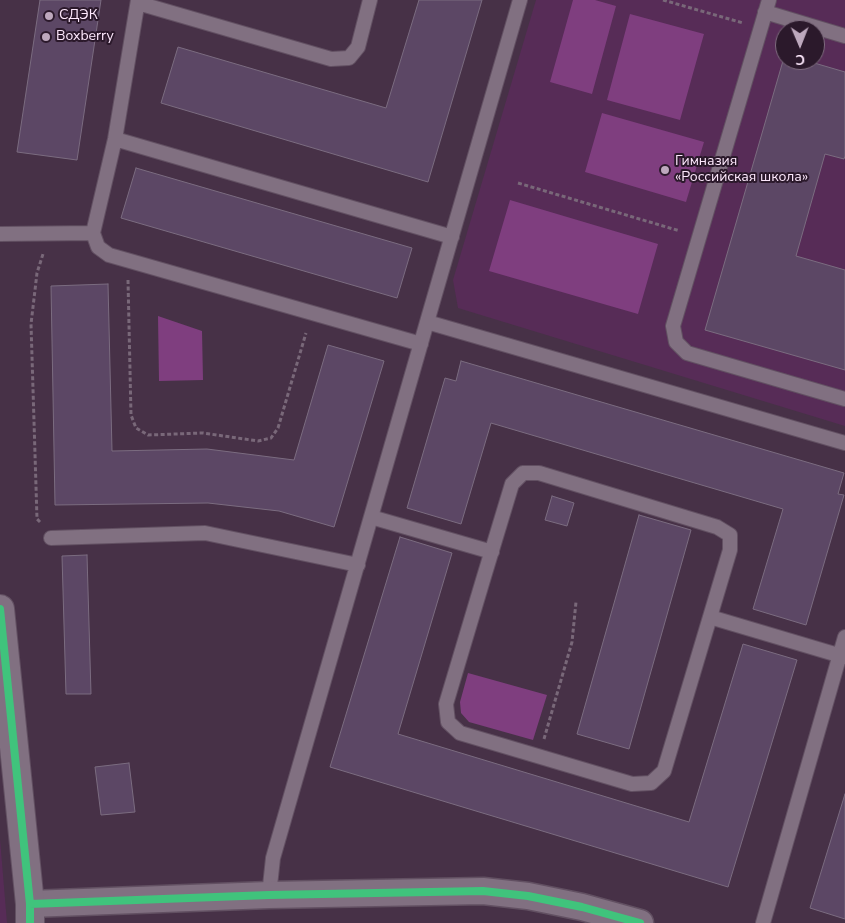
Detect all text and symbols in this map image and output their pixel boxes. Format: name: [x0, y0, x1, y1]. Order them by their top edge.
place label: СДЭК: [59, 8, 98, 24]
marker: СДЭК: [43, 10, 55, 22]
north arrow: [775, 20, 825, 70]
place label: Boxberry: [56, 29, 114, 45]
marker: Boxberry: [40, 31, 52, 43]
text: С: [795, 50, 805, 69]
place label: Гимназия «Российская школа»: [675, 154, 808, 186]
marker: Гимназия «Российская школа»: [659, 164, 671, 176]

